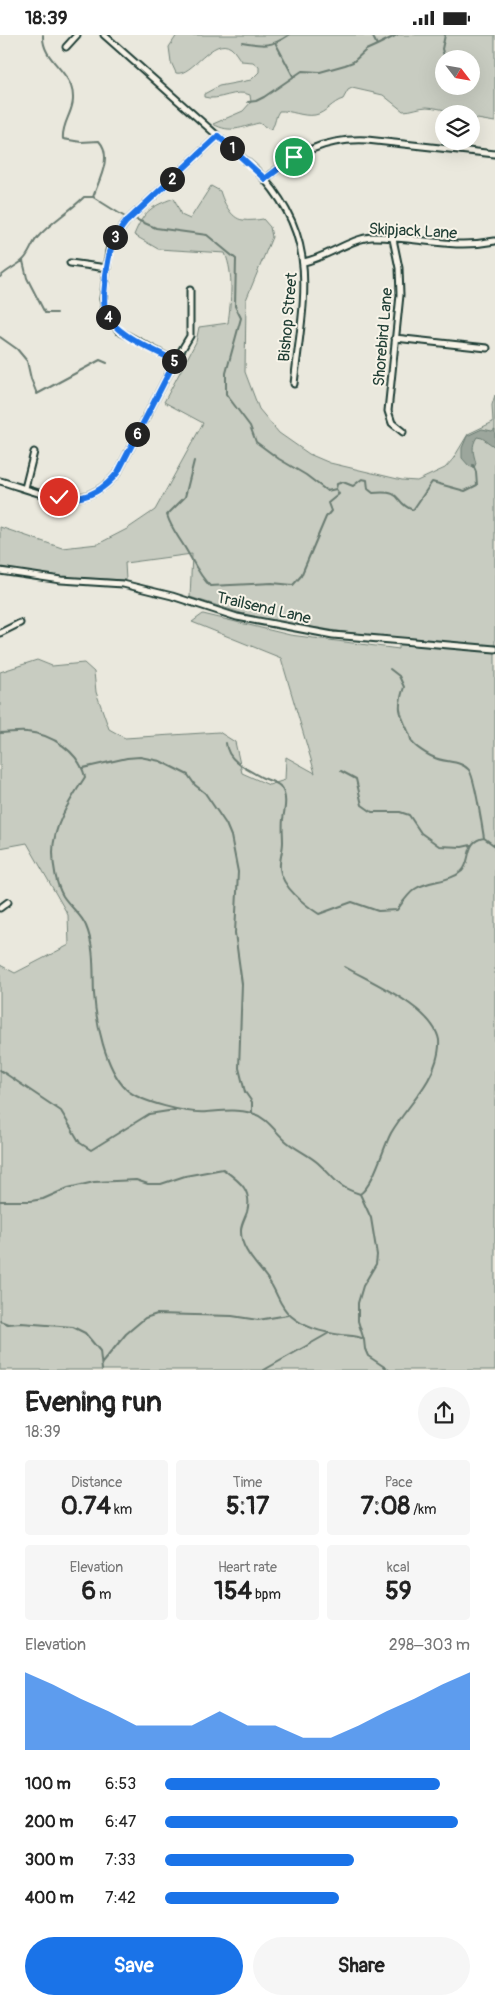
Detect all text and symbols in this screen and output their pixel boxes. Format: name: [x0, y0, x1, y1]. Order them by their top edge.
text: 18:39: [25, 6, 67, 30]
north arrow: [435, 50, 480, 95]
map controls: [435, 50, 480, 150]
button: layers: [435, 105, 480, 150]
pin: 1: [220, 135, 244, 161]
pin: [273, 136, 315, 178]
text: 1: [230, 140, 235, 157]
icon: arrive: [280, 143, 308, 171]
pin: 2: [160, 167, 184, 191]
text: 2: [169, 171, 176, 188]
street label: Skipjack Lane: [368, 219, 458, 243]
pin: 3: [102, 225, 128, 249]
text: 3: [112, 229, 119, 246]
street label: Bishop Street: [274, 271, 302, 363]
street label: Shorebird Lane: [369, 287, 397, 387]
pin: 4: [96, 305, 120, 329]
text: 4: [104, 309, 113, 326]
pin: 5: [162, 349, 186, 373]
text: 5: [171, 353, 178, 370]
pin: 6: [124, 421, 150, 447]
text: 6: [133, 426, 142, 443]
pin: [38, 476, 80, 518]
icon: check: [45, 483, 73, 511]
street label: Trailsend Lane: [215, 587, 313, 629]
text: Evening run: [25, 1385, 162, 1420]
button: share: [418, 1387, 470, 1439]
text: 18:39: [25, 1422, 61, 1442]
text: Distance: [71, 1474, 122, 1491]
text: Time: [233, 1474, 262, 1491]
text: Pace: [385, 1474, 412, 1491]
text: 0.74: [61, 1491, 111, 1522]
text: 5:17: [226, 1491, 269, 1522]
text: 7:08: [361, 1491, 410, 1522]
text: km: [111, 1501, 132, 1518]
text: /km: [410, 1501, 436, 1518]
text: Elevation: [70, 1559, 123, 1576]
text: Heart rate: [218, 1559, 277, 1576]
text: kcal: [387, 1559, 410, 1576]
text: 6: [81, 1576, 96, 1607]
text: 154: [214, 1576, 252, 1607]
text: 59: [385, 1576, 412, 1607]
text: m: [96, 1586, 112, 1603]
text: bpm: [252, 1586, 281, 1603]
text: Elevation: [25, 1635, 86, 1655]
text: 298–303 m: [389, 1635, 470, 1655]
text: 100 m: [25, 1774, 71, 1794]
text: 6:53: [105, 1774, 136, 1794]
text: 200 m: [25, 1812, 73, 1832]
text: 6:47: [105, 1812, 136, 1832]
text: 300 m: [25, 1850, 73, 1870]
text: 7:33: [105, 1850, 136, 1870]
text: 400 m: [25, 1888, 74, 1908]
text: 7:42: [105, 1888, 136, 1908]
button: Save: [25, 1937, 243, 1995]
button: Share: [253, 1937, 470, 1995]

